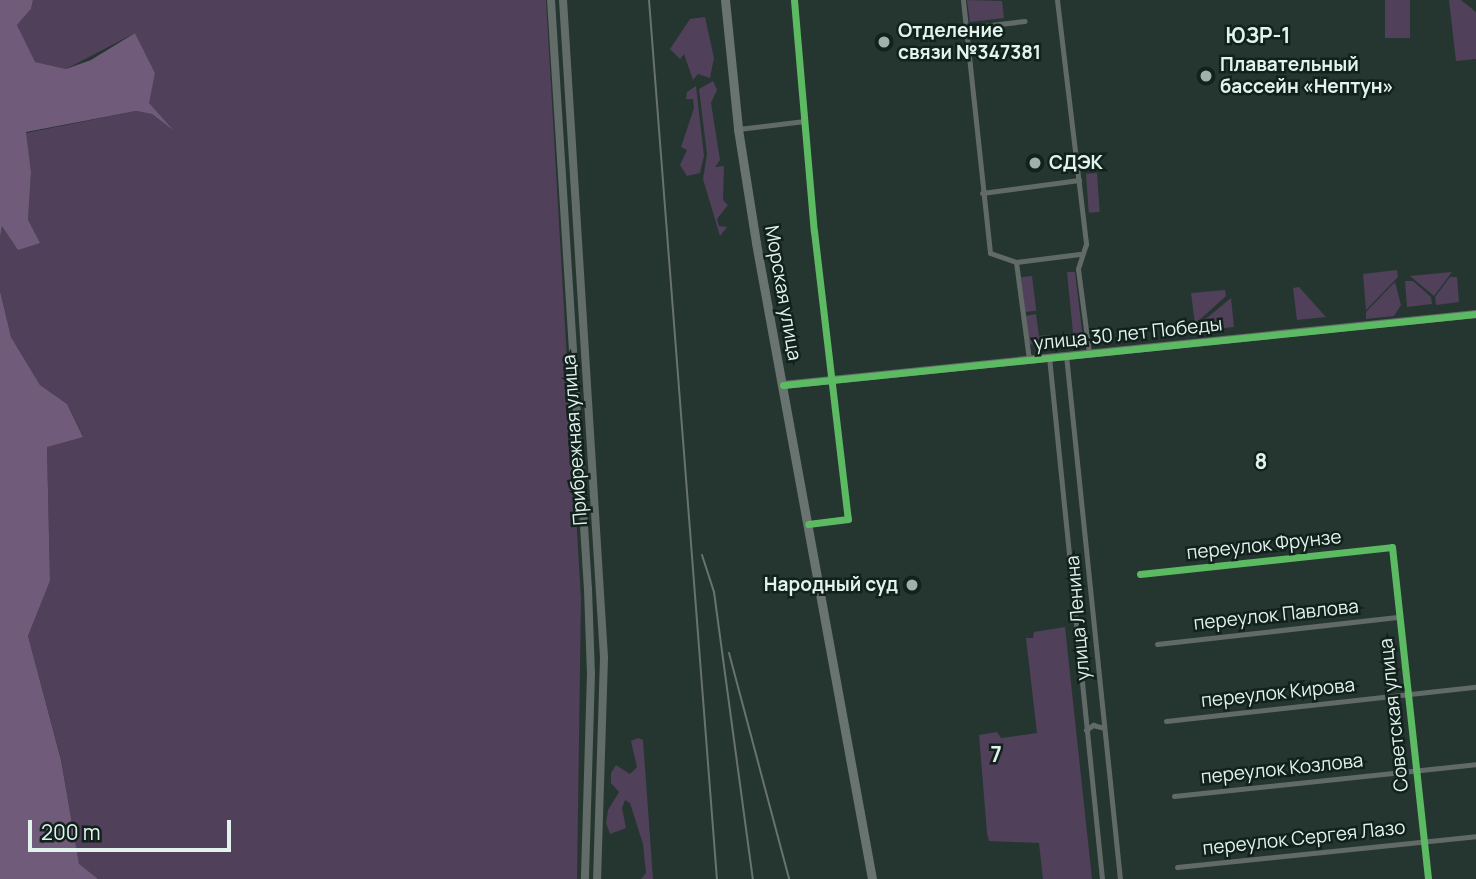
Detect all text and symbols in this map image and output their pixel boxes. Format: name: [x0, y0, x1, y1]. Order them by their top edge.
place label: Отделение связи №347381: [898, 20, 1041, 64]
district label: ЮЗР-1: [1226, 22, 1290, 48]
marker: Отделение связи №347381: [876, 34, 892, 50]
place label: Плавательный бассейн «Нептун»: [1220, 54, 1394, 98]
marker: Плавательный бассейн «Нептун»: [1198, 68, 1214, 84]
place label: СДЭК: [1049, 152, 1103, 174]
marker: СДЭК: [1027, 155, 1043, 171]
street label: Морская улица: [760, 224, 806, 362]
street label: улица 30 лет Победы: [1033, 313, 1223, 355]
street label: Прибрежная улица: [558, 354, 592, 526]
district label: 8: [1255, 448, 1267, 474]
street label: переулок Фрунзе: [1186, 526, 1342, 564]
street label: улица Ленина: [1061, 554, 1095, 682]
place label: Народный суд: [764, 574, 898, 596]
marker: Народный суд: [904, 577, 920, 593]
street label: переулок Павлова: [1192, 595, 1360, 635]
street label: Советская улица: [1375, 637, 1413, 793]
street label: переулок Кирова: [1200, 674, 1356, 712]
district label: 7: [990, 741, 1002, 767]
street label: переулок Козлова: [1200, 749, 1364, 789]
scale bar: [32, 806, 234, 850]
street label: переулок Сергея Лазо: [1201, 816, 1407, 860]
text: 200 m: [41, 818, 101, 846]

